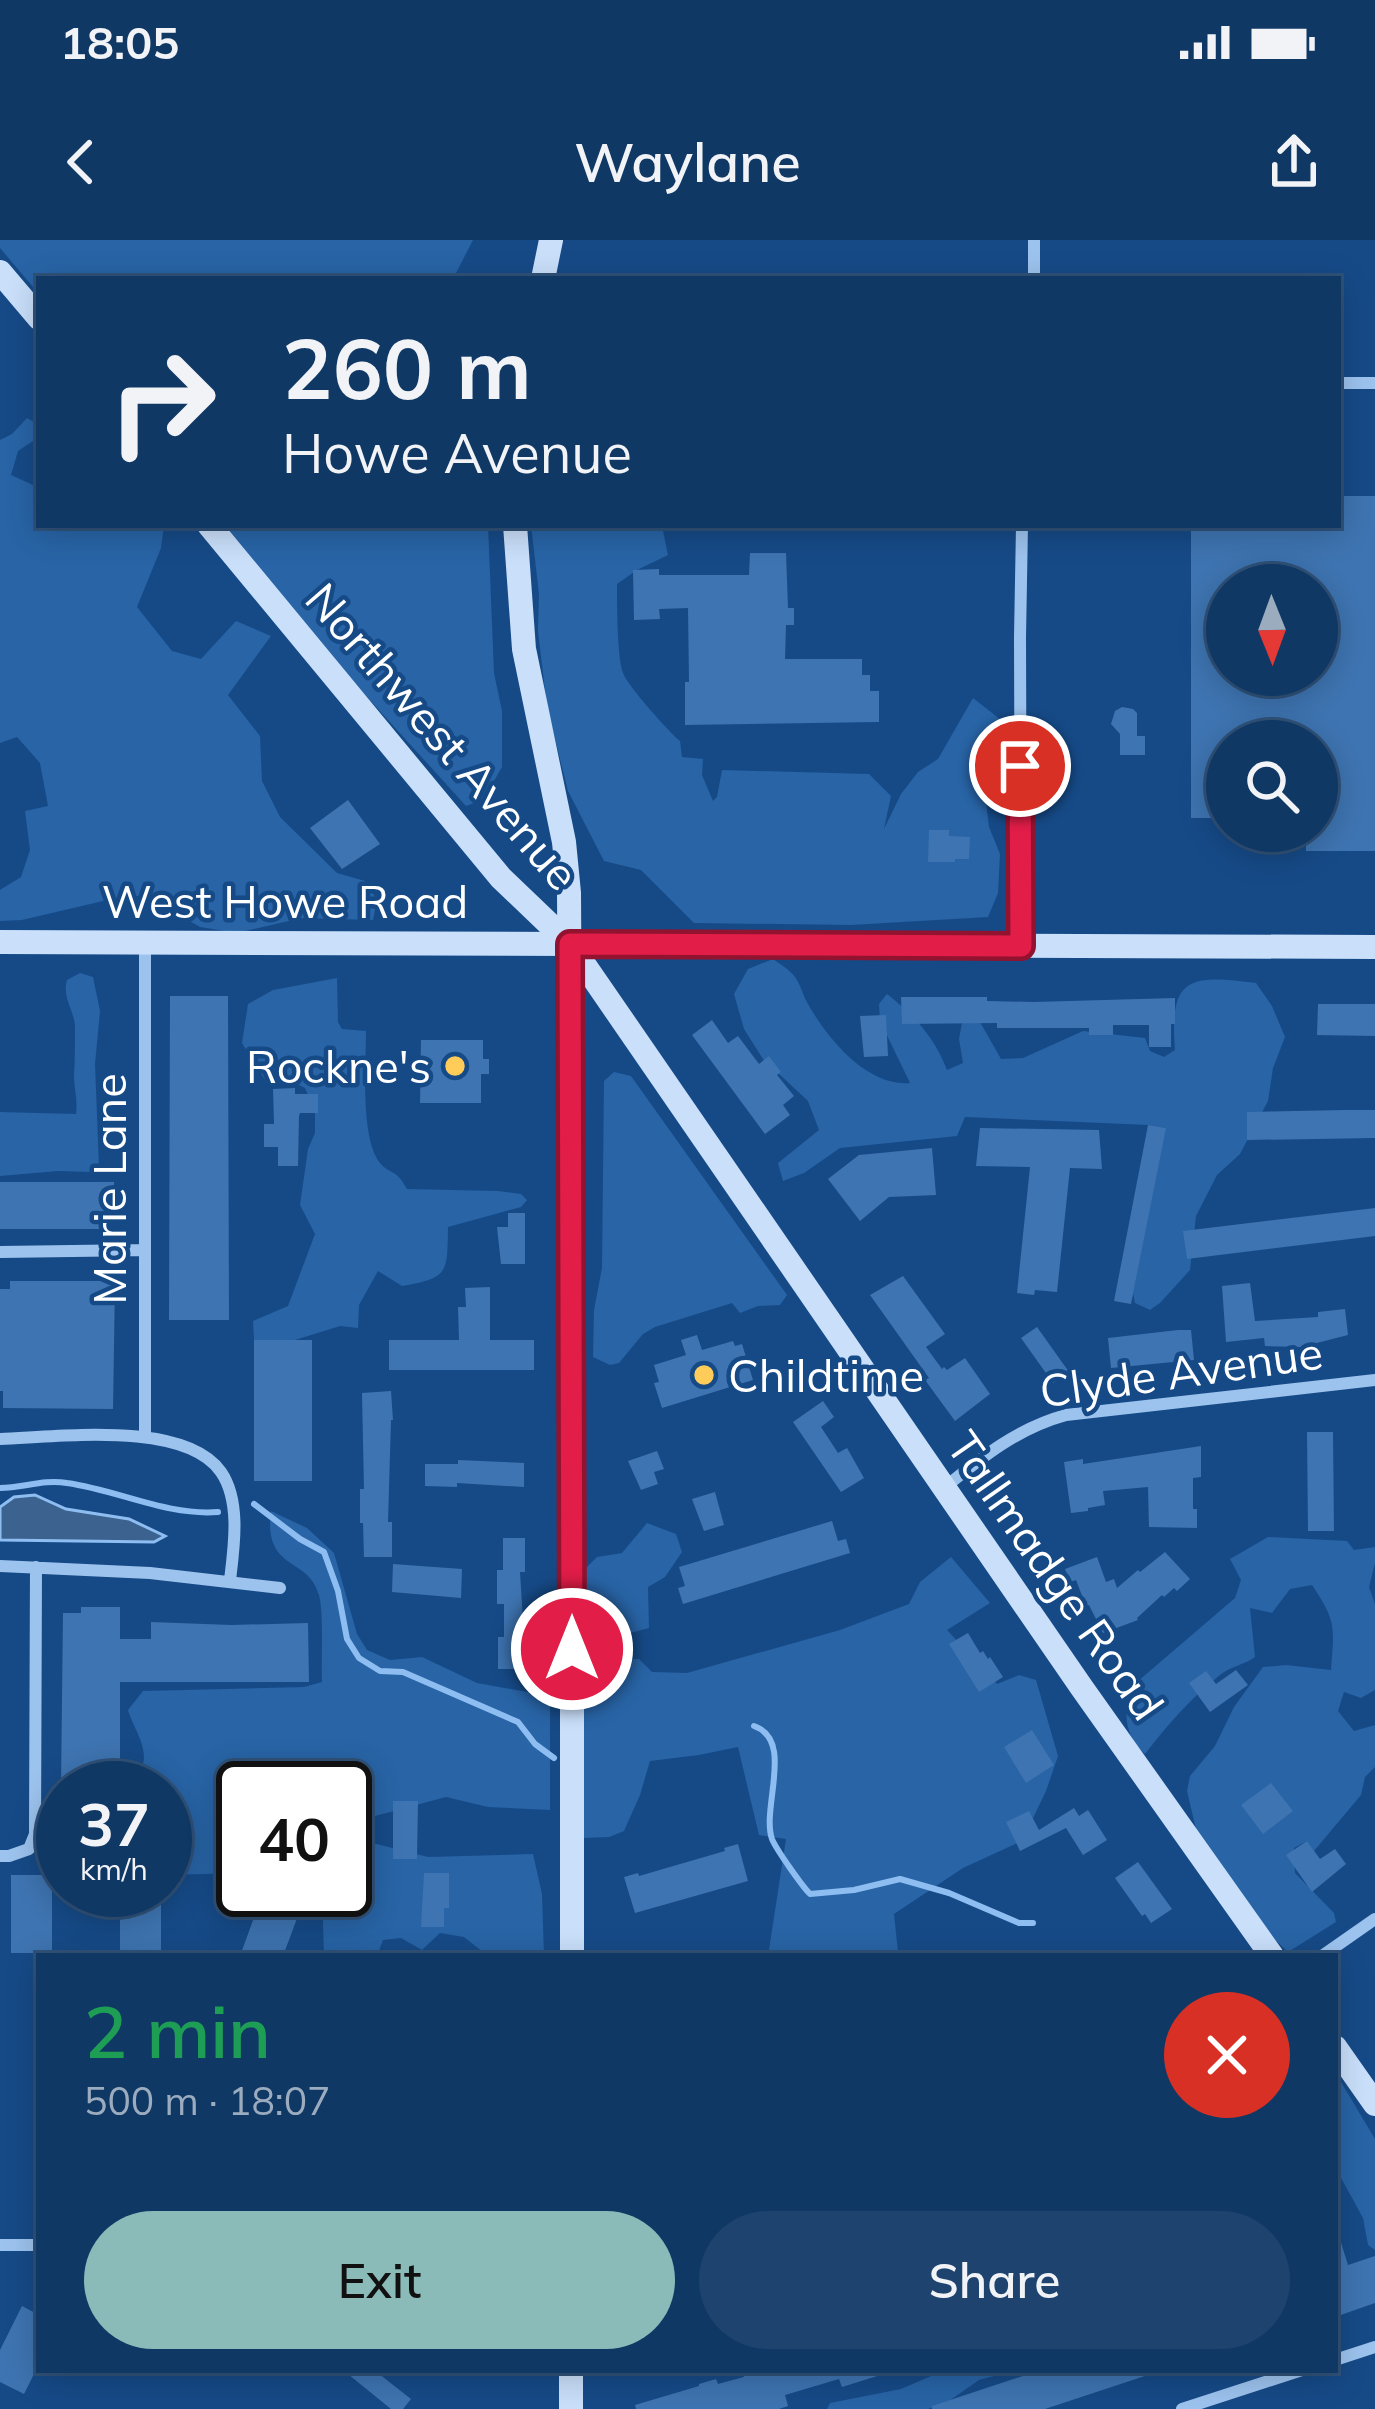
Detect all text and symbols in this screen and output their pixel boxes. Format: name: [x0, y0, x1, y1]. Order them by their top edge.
text: 18:05: [60, 14, 179, 70]
text: Waylane: [574, 128, 801, 196]
icon: back: [48, 129, 114, 195]
icon: share: [1261, 129, 1327, 195]
text: 260 m: [282, 315, 532, 420]
icon: right: [84, 324, 240, 480]
text: Howe Avenue: [282, 419, 632, 487]
north arrow: [1206, 564, 1338, 696]
map controls: [1206, 564, 1338, 852]
street label: Northwest Avenue: [294, 571, 592, 901]
pin: [969, 715, 1071, 817]
button: search: [1206, 720, 1338, 852]
icon: arrive: [987, 733, 1053, 799]
street label: West Howe Road: [102, 873, 468, 929]
place label: Rockne's: [246, 1038, 431, 1094]
marker: Rockne's: [442, 1053, 468, 1079]
street label: Marie Lane: [81, 1073, 137, 1305]
street label: Clyde Avenue: [1036, 1323, 1326, 1419]
place label: Childtime: [728, 1347, 924, 1403]
marker: Childtime: [691, 1362, 717, 1388]
street label: Tallmadge Road: [936, 1420, 1176, 1730]
position arrow: [509, 1586, 635, 1712]
speed limit sign: 40: [216, 1761, 372, 1917]
text: 37: [78, 1786, 150, 1861]
text: km/h: [80, 1850, 148, 1888]
text: 2 min: [84, 1986, 271, 2076]
button: close: [1164, 1992, 1290, 2118]
text: 500 m · 18:07: [84, 2076, 330, 2125]
button: Exit: [84, 2211, 675, 2349]
button: Share: [699, 2211, 1290, 2349]

